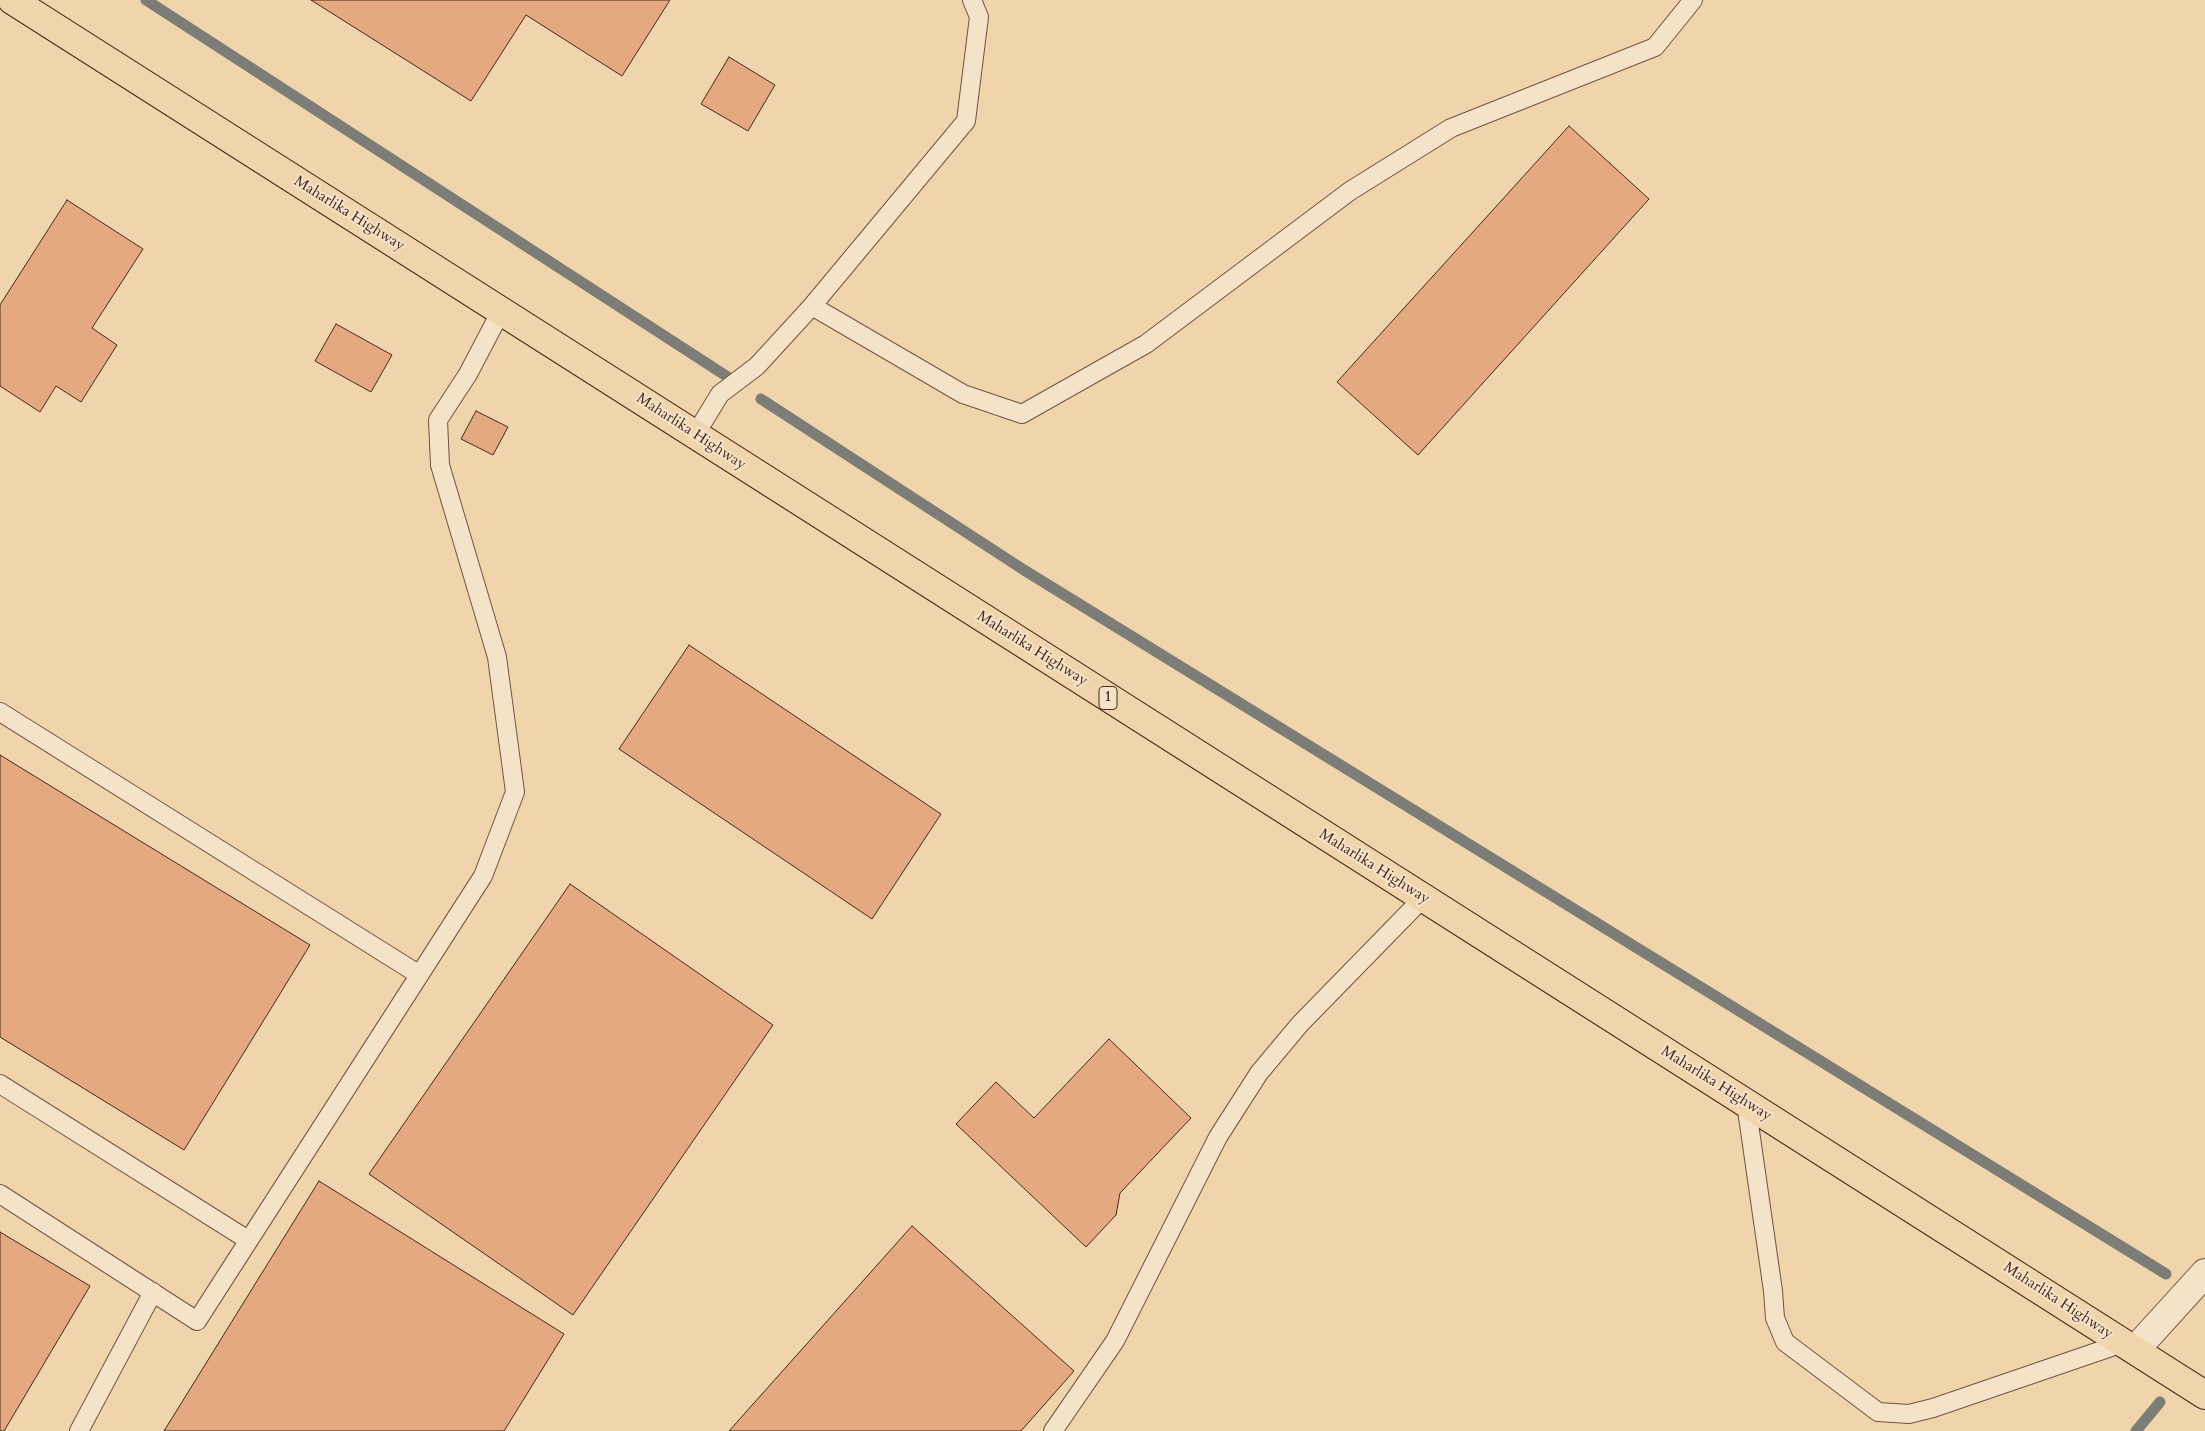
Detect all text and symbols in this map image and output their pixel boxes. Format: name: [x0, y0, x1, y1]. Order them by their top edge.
street label: Maharlika Highway: [290, 173, 408, 255]
street label: Maharlika Highway: [633, 390, 749, 474]
street label: Maharlika Highway: [973, 608, 1091, 690]
road number: 1: [1099, 686, 1117, 710]
street label: Maharlika Highway: [1315, 826, 1433, 908]
street label: Maharlika Highway: [1657, 1043, 1775, 1125]
street label: Maharlika Highway: [2000, 1259, 2116, 1343]

